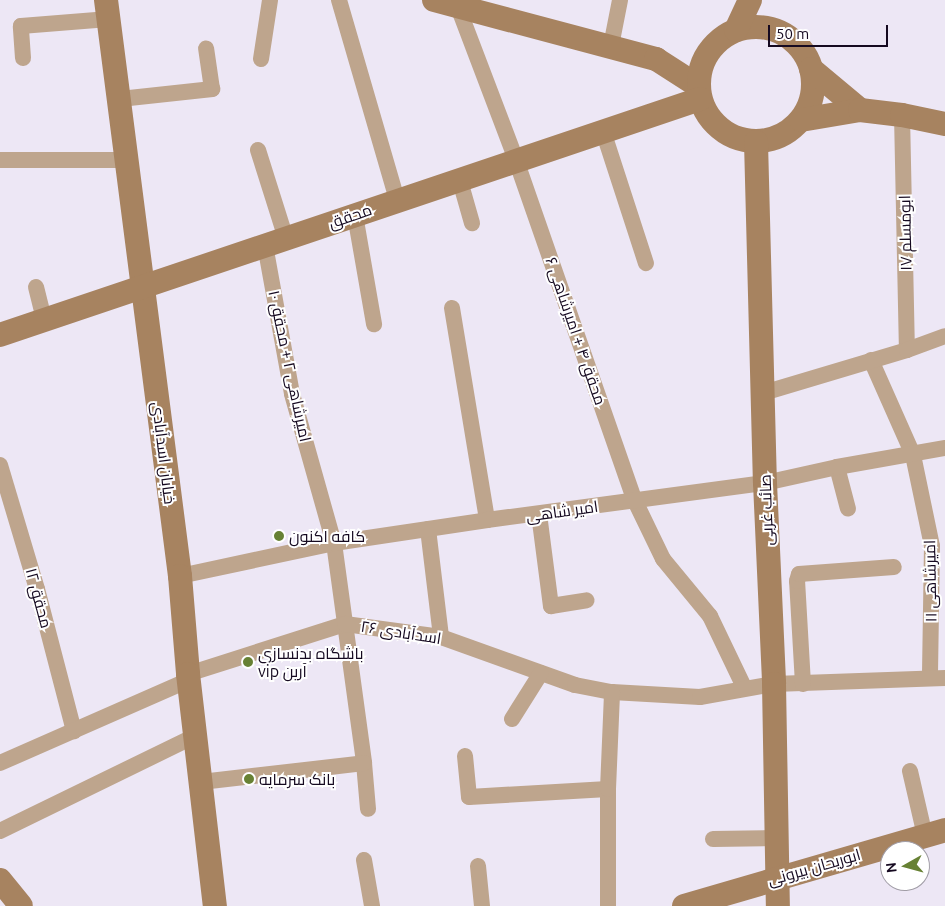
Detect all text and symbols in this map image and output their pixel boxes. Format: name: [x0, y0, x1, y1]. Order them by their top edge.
scale bar: [770, 15, 890, 47]
text: 50 m: [776, 25, 809, 42]
street label: ابومسلم ۱۷: [895, 195, 915, 271]
street label: محقق: [326, 200, 374, 232]
street label: محقق ۴ + امیرشاهی ۶: [542, 254, 610, 408]
street label: امیرشاهی ۲ + محقق ۱۰: [265, 288, 315, 444]
street label: خیابان اسدآبادی: [148, 401, 180, 505]
street label: صائب غربی: [755, 474, 777, 546]
street label: امیر شاهی: [525, 496, 599, 526]
place label: کافه اکنون: [289, 526, 365, 546]
marker: کافه اکنون: [273, 530, 285, 542]
street label: امیرشاهی ۱۱: [920, 540, 940, 622]
street label: محقق ۱۲: [22, 566, 56, 630]
street label: اسدآبادی ۲۶: [359, 616, 443, 648]
place label: باشگاه بدنسازی vip آرین: [258, 643, 363, 681]
marker: باشگاه بدنسازی vip آرین: [242, 656, 254, 668]
place label: بانک سرمایه: [259, 769, 335, 789]
marker: بانک سرمایه: [243, 773, 255, 785]
north arrow: [880, 841, 930, 891]
street label: ابوریحان بیرونی: [765, 845, 863, 889]
text: N: [883, 862, 900, 874]

